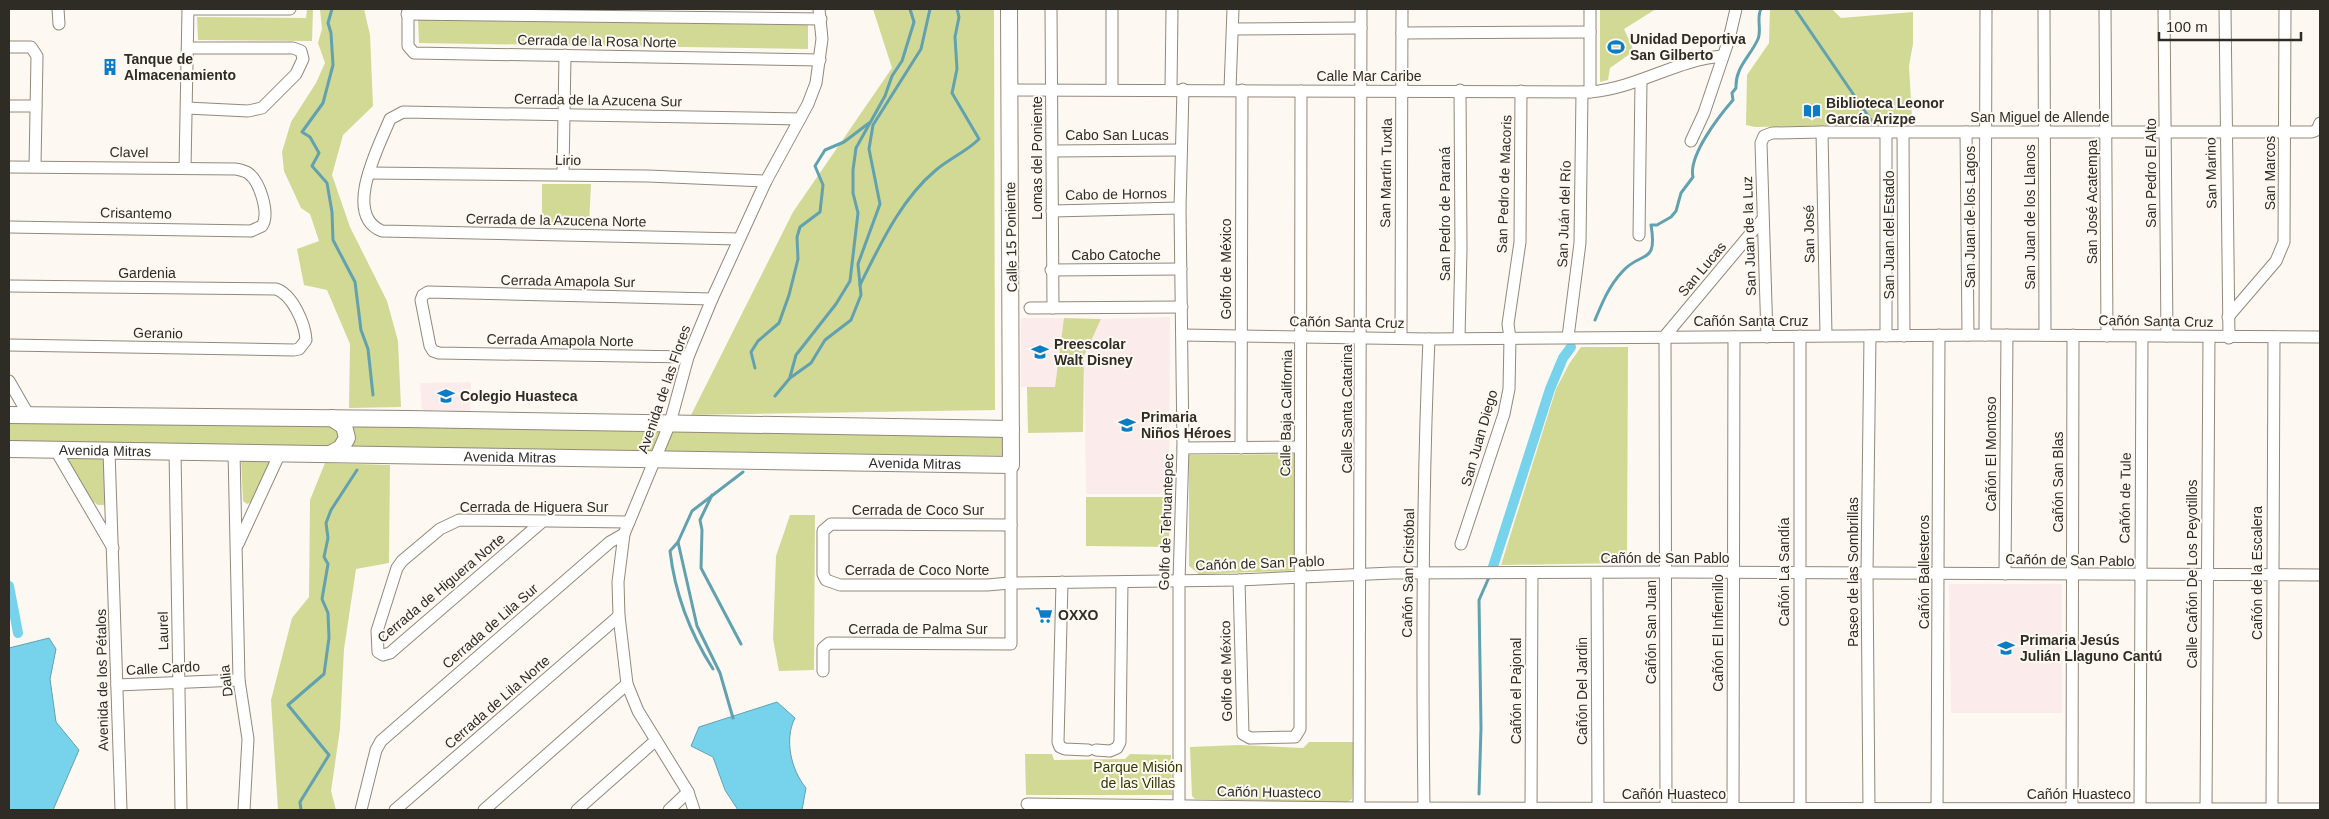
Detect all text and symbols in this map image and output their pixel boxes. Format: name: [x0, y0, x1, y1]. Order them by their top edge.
scale bar: [2159, 10, 2302, 42]
text: 100 m: [2166, 18, 2208, 35]
place label: Unidad Deportiva San Gilberto: [1630, 31, 1746, 63]
street label: Cerrada de la Rosa Norte: [517, 32, 677, 50]
sports icon: Unidad Deportiva San Gilberto: [1606, 37, 1626, 57]
place label: Tanque de Almacenamiento: [124, 51, 236, 83]
building icon: Tanque de Almacenamiento: [100, 57, 120, 77]
street label: Calle Mar Caribe: [1316, 68, 1422, 84]
street label: Cerrada de la Azucena Sur: [514, 91, 683, 109]
place label: Biblioteca Leonor García Arizpe: [1826, 95, 1945, 127]
street label: Lomas del Poniente: [1029, 96, 1045, 220]
library icon: Biblioteca Leonor García Arizpe: [1802, 101, 1822, 121]
street label: San Miguel de Allende: [1970, 109, 2110, 125]
street label: San Pedro de Macoris: [1494, 114, 1514, 254]
street label: San Martín Tuxtla: [1377, 118, 1395, 228]
street label: San Pedro El Alto: [2143, 118, 2159, 228]
street label: Cabo San Lucas: [1065, 127, 1169, 143]
street label: San Marcos: [2262, 136, 2278, 210]
street label: San Marino: [2202, 137, 2220, 209]
street label: San José Acatempa: [2084, 140, 2100, 264]
street label: Clavel: [109, 144, 149, 160]
street label: San Juan de los Llanos: [2022, 144, 2038, 290]
street label: San Pedro de Paraná: [1437, 146, 1453, 281]
street label: San Juan de los Lagos: [1962, 146, 1978, 288]
street label: Lirio: [555, 152, 582, 168]
street label: San Juán del Río: [1554, 160, 1574, 268]
street label: San Juan del Estado: [1881, 170, 1897, 300]
street label: San Juan de la Luz: [1739, 176, 1759, 296]
street label: Calle 15 Poniente: [1002, 181, 1020, 292]
street label: Cabo de Hornos: [1065, 185, 1167, 203]
street label: Crisantemo: [100, 204, 172, 222]
street label: San José: [1800, 204, 1818, 263]
street label: Cerrada de la Azucena Norte: [466, 210, 647, 230]
street label: Golfo de México: [1218, 218, 1234, 320]
street label: San Lucas: [1675, 239, 1729, 299]
street label: Cabo Catoche: [1071, 247, 1161, 263]
street label: Gardenia: [118, 265, 176, 281]
street label: Cerrada Amapola Sur: [501, 272, 636, 290]
street label: Cañón Santa Cruz: [2098, 312, 2214, 330]
street label: Cañón Santa Cruz: [1289, 313, 1405, 331]
street label: Cañón Santa Cruz: [1693, 313, 1809, 329]
street label: Avenida de las Flores: [635, 323, 693, 455]
street label: Geranio: [133, 325, 183, 341]
street label: Cerrada Amapola Norte: [486, 331, 634, 349]
place label: Preescolar Walt Disney: [1054, 336, 1133, 368]
school or university icon: Preescolar Walt Disney: [1030, 342, 1050, 362]
street label: Calle Santa Catarina: [1339, 344, 1355, 474]
street label: Calle Baja California: [1277, 349, 1295, 477]
school or university icon: Colegio Huasteca: [436, 386, 456, 406]
place label: Colegio Huasteca: [460, 388, 578, 404]
street label: San Juan Diego: [1458, 388, 1500, 488]
street label: Cañón El Montoso: [1983, 396, 1999, 512]
place label: Primaria Niños Héroes: [1141, 409, 1231, 441]
school or university icon: Primaria Niños Héroes: [1117, 415, 1137, 435]
street label: Cañón San Blas: [2050, 431, 2066, 533]
street label: Avenida Mitras: [59, 442, 151, 459]
street label: Avenida Mitras: [464, 448, 556, 466]
street label: Cañón de Tule: [2116, 452, 2134, 544]
street label: Golfo de Tehuantepec: [1156, 453, 1176, 591]
street label: Avenida Mitras: [869, 455, 961, 472]
street label: Calle Cañón De Los Peyotillos: [2184, 479, 2200, 669]
street label: Paseo de las Sombrillas: [1845, 497, 1861, 647]
street label: Cerrada de Higuera Sur: [460, 499, 609, 515]
street label: Cerrada de Coco Sur: [852, 502, 984, 518]
street label: Cañón de la Escalera: [2249, 506, 2265, 640]
street label: Cañón San Cristóbal: [1399, 508, 1417, 638]
street label: Cañón Ballesteros: [1916, 515, 1932, 629]
street label: Cañón La Sandía: [1776, 517, 1792, 626]
street label: Cerrada de Higuera Norte: [374, 530, 508, 646]
street label: Cañón de San Pablo: [1600, 550, 1730, 566]
street label: Cañón de San Pablo: [2005, 551, 2135, 569]
street label: Cañón de San Pablo: [1195, 553, 1325, 573]
street label: Cerrada de Coco Norte: [845, 562, 990, 578]
street label: Cañón El Infiernillo: [1710, 574, 1726, 692]
street label: Cerrada de Lila Sur: [439, 580, 541, 672]
street label: Cañón San Juan: [1643, 580, 1659, 684]
supermarket icon: OXXO: [1034, 605, 1054, 625]
place label: OXXO: [1058, 607, 1099, 623]
street label: Avenida de los Pétalos: [93, 609, 111, 751]
street label: Laurel: [155, 611, 171, 651]
street label: Golfo de México: [1217, 620, 1235, 722]
street label: Cerrada de Palma Sur: [848, 621, 988, 637]
place label: Primaria Jesús Julián Llaguno Cantú: [2020, 632, 2162, 664]
street label: Cañón Del Jardin: [1574, 637, 1590, 745]
street label: Cañón el Pajonal: [1508, 638, 1524, 744]
school or university icon: Primaria Jesús Julián Llaguno Cantú: [1996, 638, 2016, 658]
street label: Cerrada de Lila Norte: [441, 652, 553, 752]
street label: Calle Cardo: [126, 658, 201, 678]
street label: Dalia: [216, 664, 236, 698]
park label: Parque Misión de las Villas: [1093, 759, 1183, 791]
street label: Cañón Huasteco: [1217, 783, 1321, 801]
street label: Cañón Huasteco: [1622, 786, 1726, 802]
street label: Cañón Huasteco: [2027, 786, 2131, 802]

